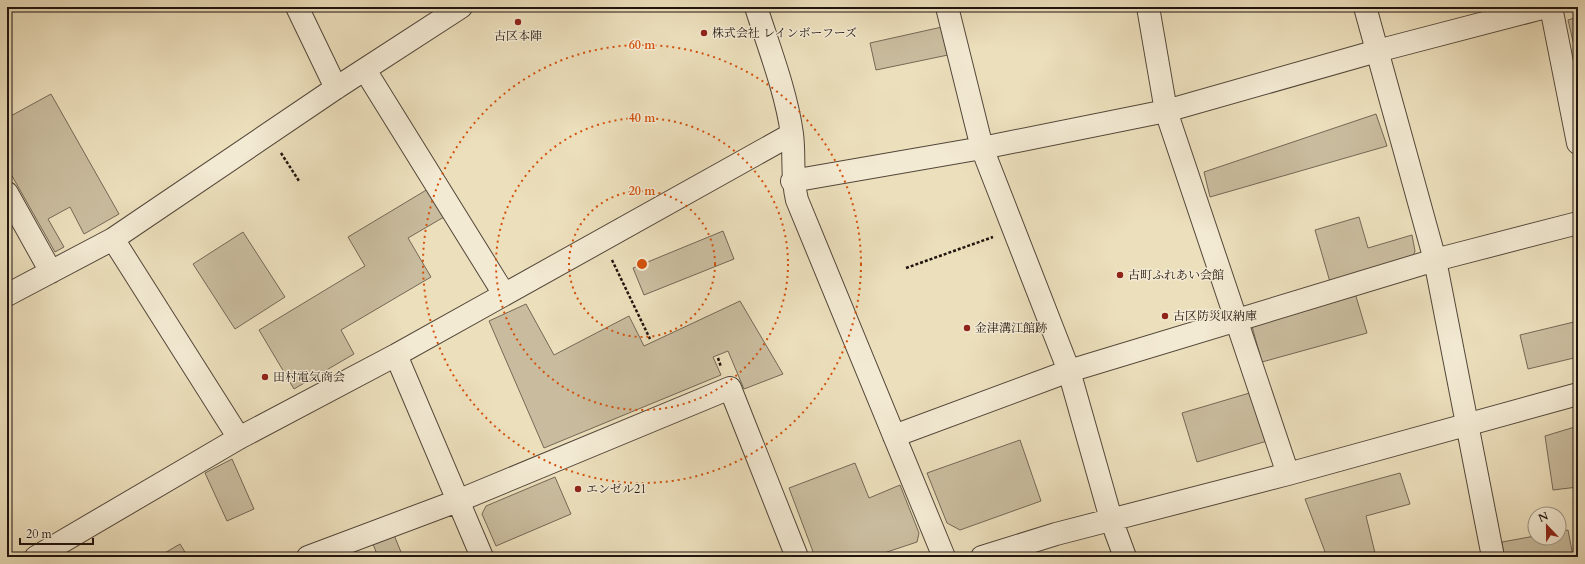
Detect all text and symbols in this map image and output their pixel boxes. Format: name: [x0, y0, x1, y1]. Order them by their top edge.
marker: 古区本陣: [513, 17, 523, 27]
place label: 株式会社 レインボーフーズ: [712, 25, 857, 41]
place label: 古区本陣: [494, 28, 542, 44]
marker: 株式会社 レインボーフーズ: [699, 28, 709, 38]
text: 60 m: [629, 37, 656, 53]
text: 40 m: [629, 110, 656, 126]
text: 20 m: [629, 183, 656, 199]
centre of rings: [635, 257, 649, 271]
place label: 古町ふれあい会館: [1128, 267, 1224, 283]
marker: 古町ふれあい会館: [1115, 270, 1125, 280]
place label: 古区防災収納庫: [1173, 308, 1257, 324]
marker: 古区防災収納庫: [1160, 311, 1170, 321]
place label: 金津溝江館跡: [975, 320, 1047, 336]
marker: 金津溝江館跡: [962, 323, 972, 333]
place label: 田村電気商会: [273, 369, 345, 385]
marker: 田村電気商会: [260, 372, 270, 382]
place label: エンゼル21: [586, 481, 646, 497]
marker: エンゼル21: [573, 484, 583, 494]
north arrow: [1527, 506, 1567, 546]
text: N: [1536, 508, 1551, 526]
scale bar: [20, 520, 93, 546]
text: 20 m: [26, 526, 53, 542]

